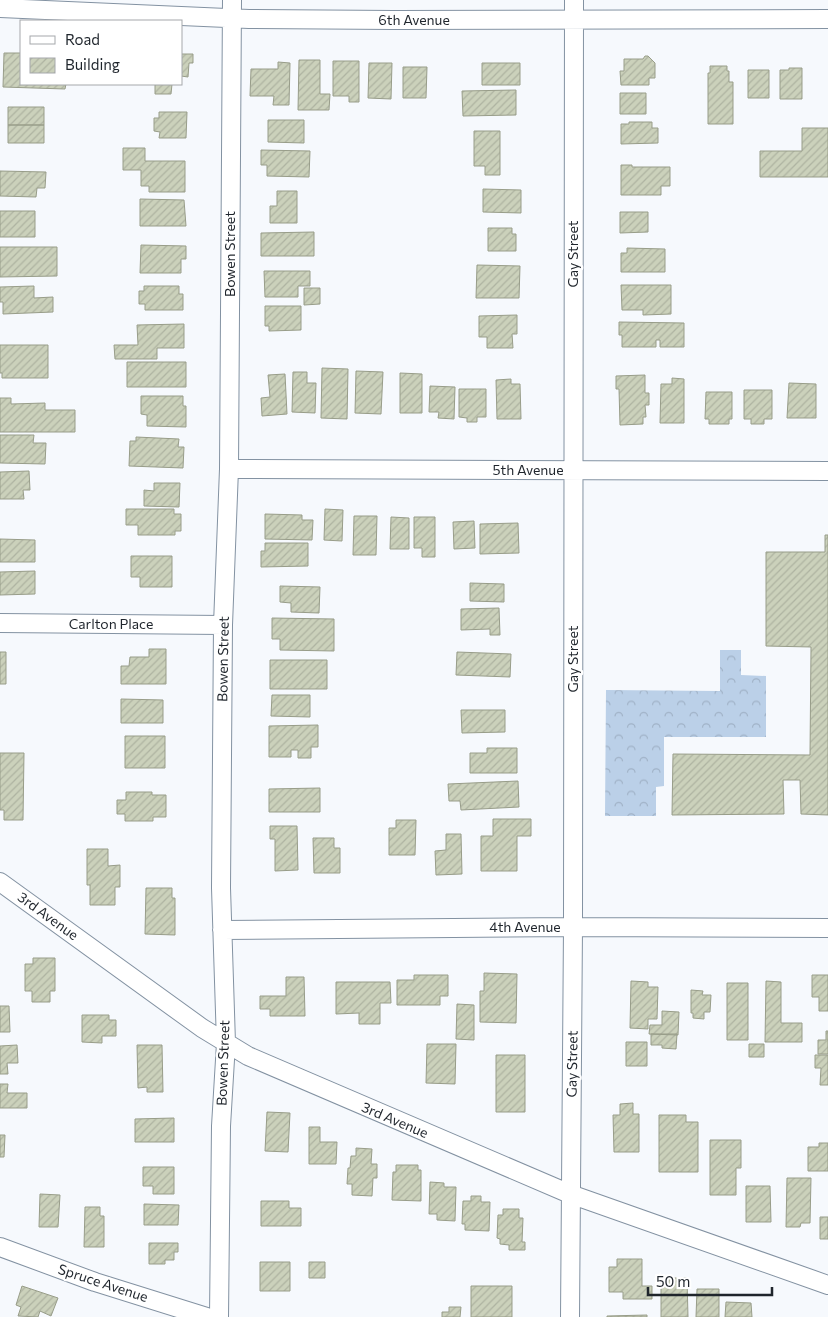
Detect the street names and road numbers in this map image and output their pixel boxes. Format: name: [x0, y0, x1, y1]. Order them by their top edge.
street label: 6th Avenue: [378, 11, 450, 28]
street label: Bowen Street: [221, 211, 238, 297]
street label: Gay Street: [564, 220, 581, 287]
street label: 5th Avenue: [492, 461, 564, 478]
street label: Carlton Place: [69, 615, 153, 632]
street label: Bowen Street: [213, 616, 232, 702]
street label: Gay Street: [564, 625, 581, 692]
street label: 3rd Avenue: [15, 888, 82, 943]
street label: 4th Avenue: [489, 918, 561, 935]
street label: Bowen Street: [213, 1020, 233, 1106]
street label: Gay Street: [562, 1030, 581, 1098]
street label: 3rd Avenue: [359, 1098, 431, 1141]
street label: Spruce Avenue: [56, 1260, 150, 1305]

